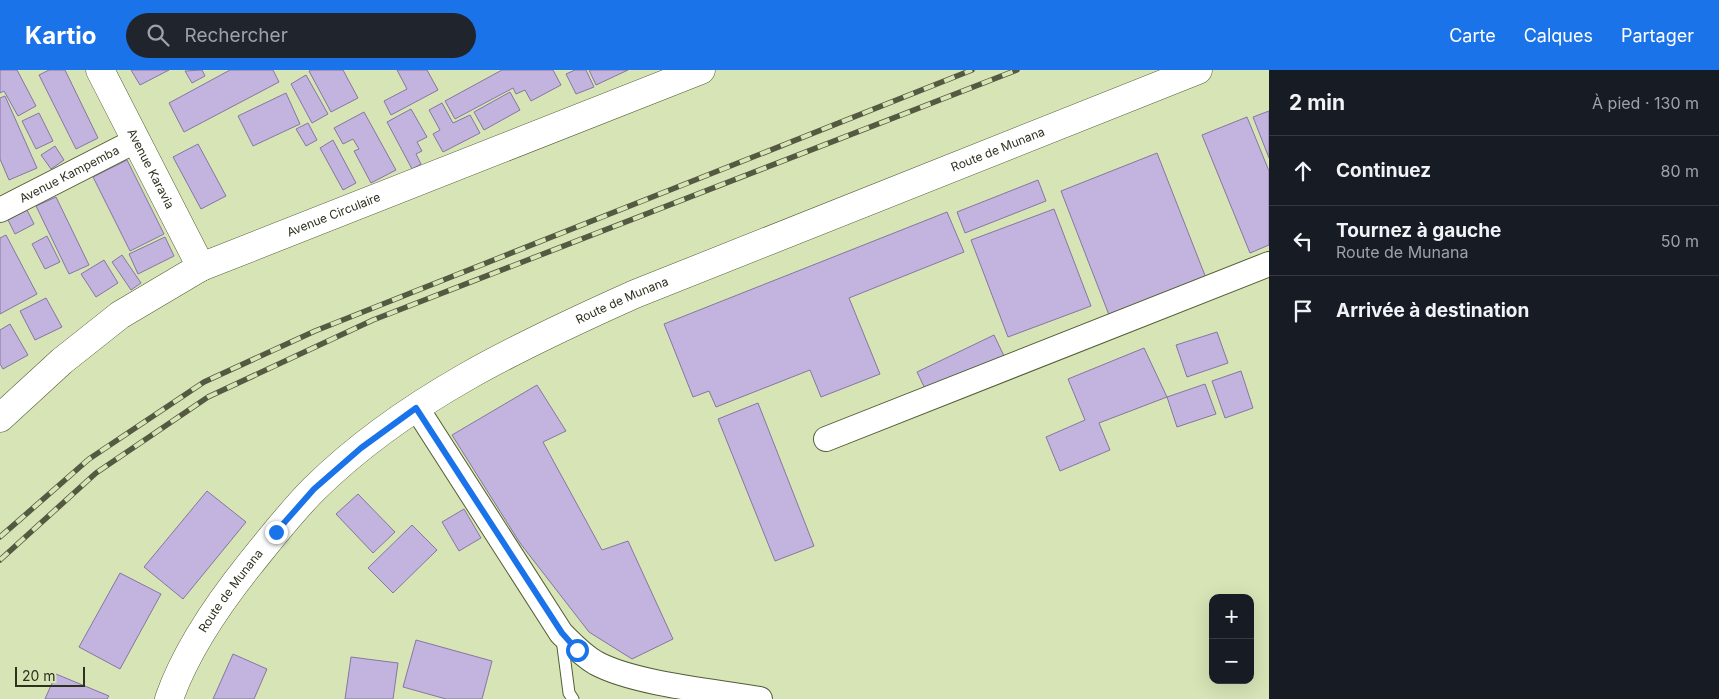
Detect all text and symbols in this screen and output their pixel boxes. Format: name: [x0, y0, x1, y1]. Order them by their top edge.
search box: [126, 13, 476, 58]
text: Kartio: [25, 21, 96, 50]
icon: search: [144, 21, 172, 49]
text: Rechercher: [184, 24, 288, 47]
text: Carte: [1449, 25, 1496, 46]
text: Calques: [1524, 25, 1593, 46]
text: Partager: [1621, 25, 1694, 46]
text: 2 min: [1289, 90, 1345, 115]
text: À pied · 130 m: [1592, 93, 1699, 113]
street label: Route de Munana: [949, 124, 1047, 175]
street label: Avenue Karavia: [124, 126, 178, 211]
street label: Avenue Kampemba: [17, 142, 122, 206]
icon: ahead: [1289, 157, 1317, 185]
text: Continuez: [1336, 159, 1431, 182]
text: 80 m: [1660, 161, 1699, 181]
street label: Avenue Circulaire: [284, 189, 382, 239]
text: Tournez à gauche: [1336, 219, 1501, 242]
icon: left: [1289, 227, 1317, 255]
text: 50 m: [1661, 231, 1699, 251]
text: Route de Munana: [1336, 242, 1468, 262]
street label: Route de Munana: [573, 274, 670, 327]
icon: arrive: [1289, 297, 1317, 325]
text: Arrivée à destination: [1336, 299, 1529, 322]
route end: [265, 521, 288, 544]
street label: Route de Munana: [195, 546, 266, 635]
map controls: [1209, 594, 1254, 684]
button: +: [1209, 594, 1254, 639]
route start: [566, 639, 589, 662]
button: −: [1209, 639, 1254, 684]
scale bar: [15, 664, 85, 687]
text: 20 m: [22, 667, 56, 684]

